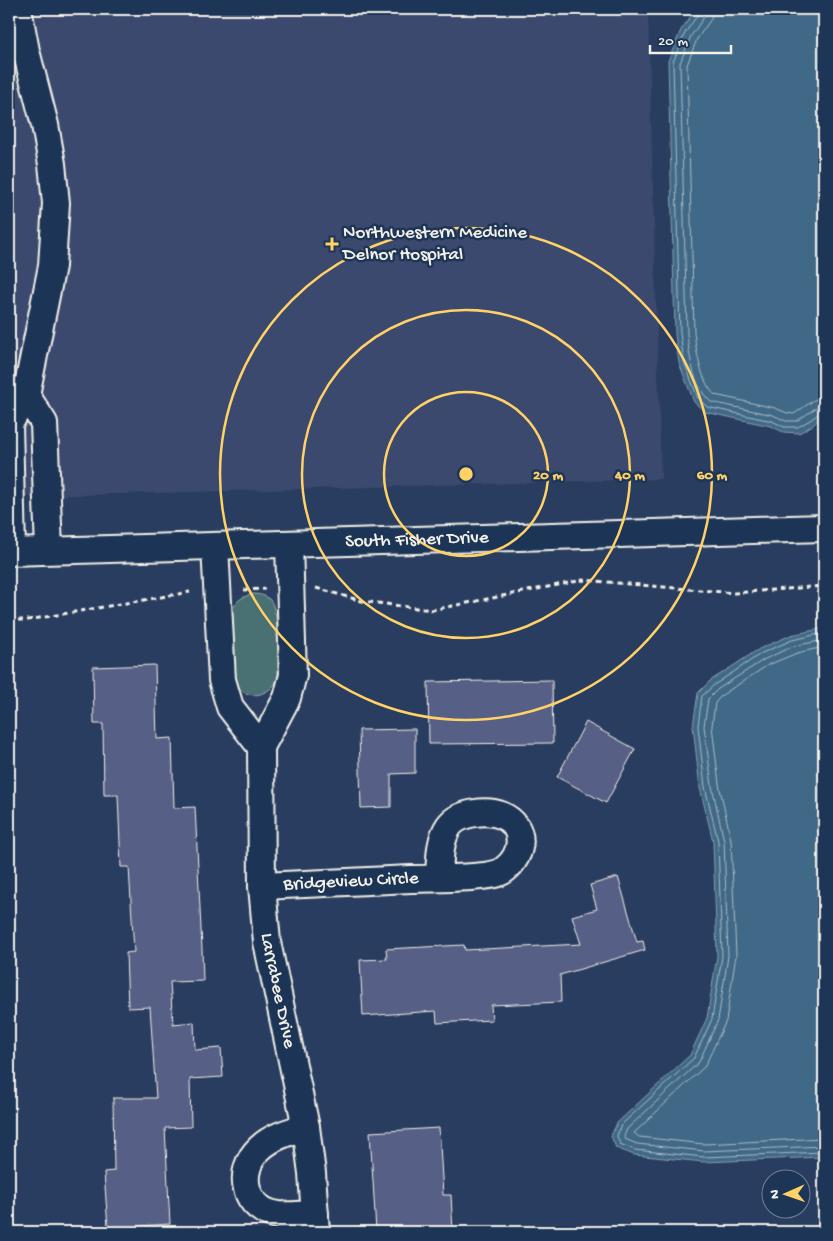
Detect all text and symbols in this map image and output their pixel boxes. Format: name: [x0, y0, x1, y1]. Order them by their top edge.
scale bar: [650, 22, 732, 54]
text: 20 m: [658, 33, 688, 51]
place label: Northwestern Medicine Delnor Hospital: [341, 222, 527, 267]
marker: Northwestern Medicine Delnor Hospital: [325, 237, 339, 251]
centre of rings: [457, 465, 475, 483]
text: 20 m: [533, 467, 563, 485]
text: 40 m: [614, 467, 645, 485]
text: 60 m: [697, 467, 728, 485]
street label: South Fisher Drive: [345, 526, 489, 554]
street label: Bridgeview Circle: [282, 867, 419, 897]
street label: Larrabee Drive: [255, 932, 301, 1051]
north arrow: [760, 1168, 810, 1218]
text: N: [767, 1190, 784, 1199]

